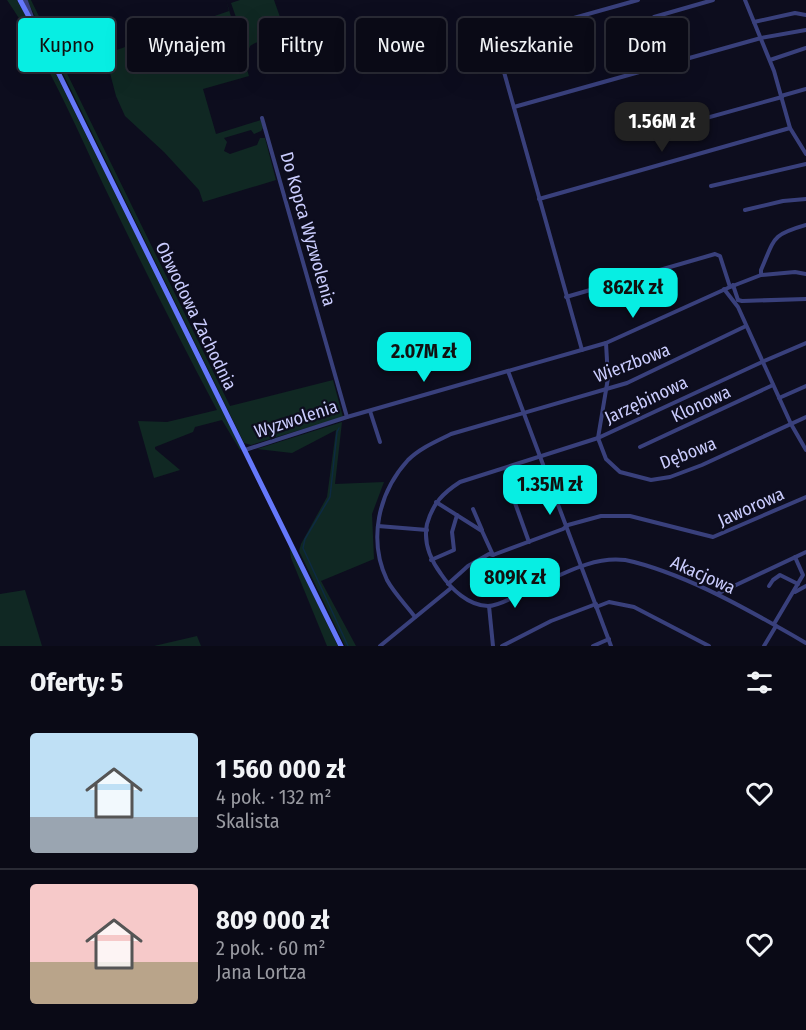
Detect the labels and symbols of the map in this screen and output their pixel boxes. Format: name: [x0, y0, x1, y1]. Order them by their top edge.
pin: 1.56M zł: [600, 102, 724, 153]
street label: Do Kopca Wyzwolenia: [275, 149, 341, 309]
street label: Obwodowa Zachodnia: [151, 238, 241, 394]
pin: 862K zł: [578, 268, 688, 319]
pin: 2.07M zł: [362, 332, 486, 383]
street label: Wierzbowa: [591, 338, 673, 388]
street label: Jarzębinowa: [601, 371, 691, 429]
street label: Klonowa: [668, 381, 734, 427]
street label: Wyzwolenia: [252, 395, 341, 443]
street label: Dębowa: [657, 432, 720, 474]
pin: 1.35M zł: [488, 465, 612, 516]
street label: Jaworowa: [714, 483, 788, 531]
street label: Akacjowa: [667, 551, 739, 599]
pin: 809K zł: [460, 558, 570, 609]

